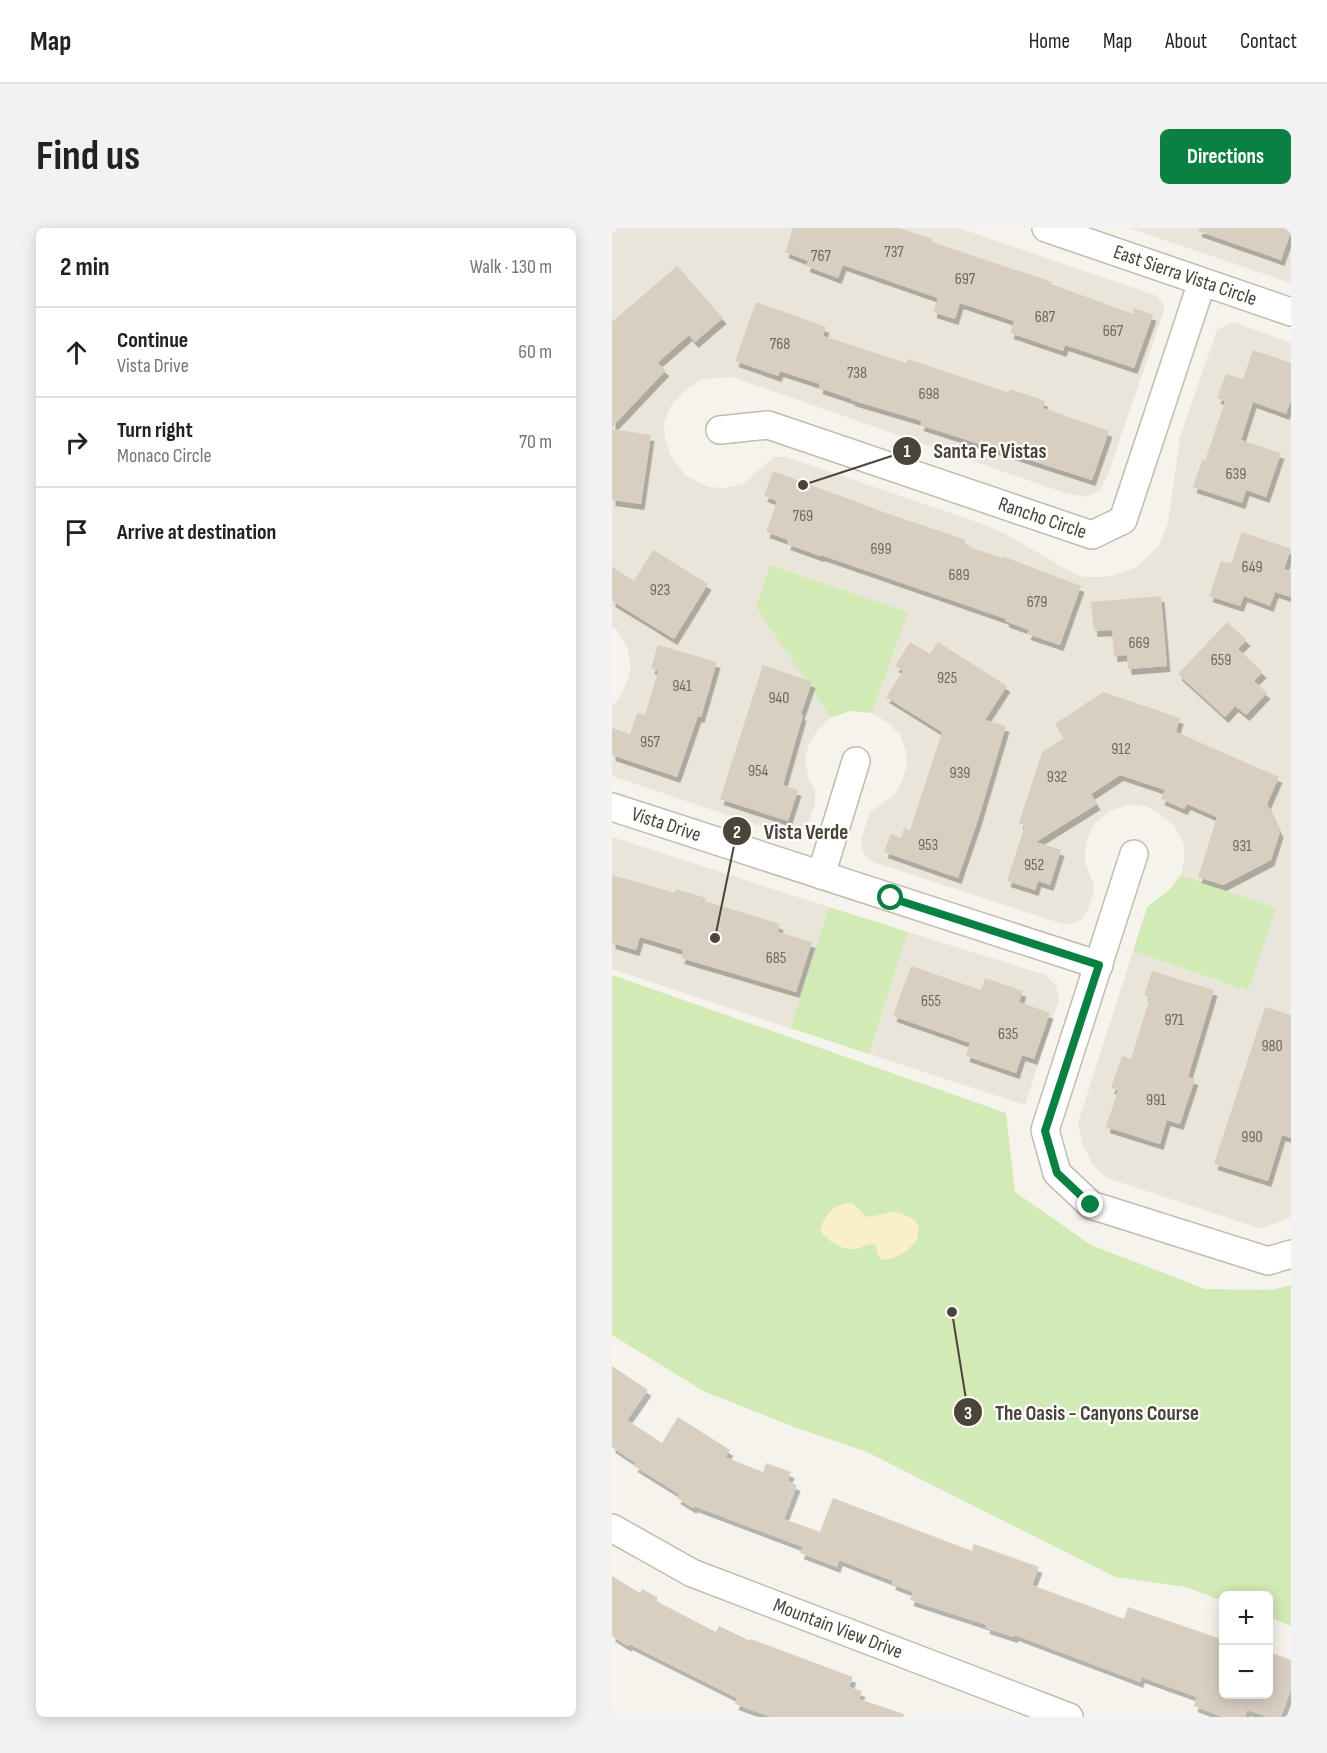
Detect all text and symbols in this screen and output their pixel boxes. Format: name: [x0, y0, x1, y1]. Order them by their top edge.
text: Map: [30, 25, 71, 58]
text: Home: [1029, 29, 1070, 54]
text: Map: [1103, 29, 1132, 54]
text: About: [1165, 29, 1207, 54]
text: Contact: [1240, 29, 1297, 54]
button: Directions: [1160, 129, 1291, 184]
text: Find us: [36, 131, 140, 182]
street label: East Sierra Vista Circle: [1110, 240, 1260, 311]
house number: 737: [884, 243, 904, 262]
house number: 767: [811, 247, 831, 266]
text: 2 min: [60, 252, 110, 283]
text: Walk · 130 m: [470, 255, 552, 279]
house number: 697: [955, 270, 976, 289]
house number: 687: [1035, 308, 1056, 327]
house number: 667: [1103, 322, 1124, 341]
text: Continue: [117, 327, 188, 354]
house number: 768: [770, 335, 790, 354]
icon: ahead: [60, 336, 93, 369]
text: 60 m: [518, 340, 552, 364]
text: Vista Drive: [117, 354, 189, 378]
house number: 738: [847, 364, 867, 383]
house number: 698: [918, 385, 940, 404]
text: Turn right: [117, 417, 193, 444]
icon: right: [60, 426, 93, 459]
text: 70 m: [519, 430, 552, 454]
callout: Santa Fe Vistas: [892, 431, 1059, 470]
text: Santa Fe Vistas: [933, 439, 1047, 464]
text: 1: [903, 441, 911, 462]
text: Monaco Circle: [117, 444, 211, 468]
house number: 639: [1226, 465, 1246, 484]
street label: Rancho Circle: [995, 492, 1090, 544]
house number: 769: [793, 507, 813, 526]
icon: arrive: [60, 516, 93, 549]
text: Arrive at destination: [117, 519, 276, 546]
house number: 699: [870, 540, 892, 559]
house number: 649: [1241, 558, 1263, 577]
house number: 689: [948, 566, 970, 585]
house number: 923: [650, 581, 670, 600]
house number: 679: [1027, 593, 1047, 612]
house number: 669: [1128, 634, 1150, 653]
house number: 659: [1211, 651, 1231, 670]
house number: 925: [937, 669, 957, 688]
house number: 941: [672, 677, 692, 696]
house number: 940: [769, 689, 789, 708]
house number: 957: [640, 733, 661, 752]
house number: 912: [1111, 740, 1131, 759]
house number: 954: [748, 762, 768, 781]
house number: 939: [950, 764, 970, 783]
house number: 932: [1047, 768, 1067, 787]
street label: Vista Drive: [628, 802, 704, 847]
callout: Vista Verde: [722, 812, 860, 851]
text: Vista Verde: [764, 820, 848, 845]
text: 2: [733, 822, 741, 843]
house number: 953: [918, 836, 938, 855]
house number: 931: [1232, 837, 1252, 856]
house number: 952: [1024, 856, 1044, 875]
route start: [877, 884, 903, 910]
house number: 685: [766, 949, 786, 968]
house number: 655: [921, 992, 941, 1011]
house number: 971: [1164, 1011, 1184, 1030]
house number: 635: [998, 1025, 1018, 1044]
house number: 980: [1261, 1037, 1283, 1056]
house number: 991: [1146, 1091, 1166, 1110]
house number: 990: [1241, 1128, 1263, 1147]
route end: [1077, 1191, 1103, 1217]
callout: The Oasis - Canyons Course: [953, 1393, 1211, 1432]
text: The Oasis - Canyons Course: [995, 1401, 1199, 1426]
text: 3: [964, 1403, 972, 1424]
map controls: [1219, 1591, 1273, 1699]
button: +: [1219, 1591, 1273, 1645]
street label: Mountain View Drive: [770, 1593, 906, 1664]
button: −: [1219, 1645, 1273, 1699]

